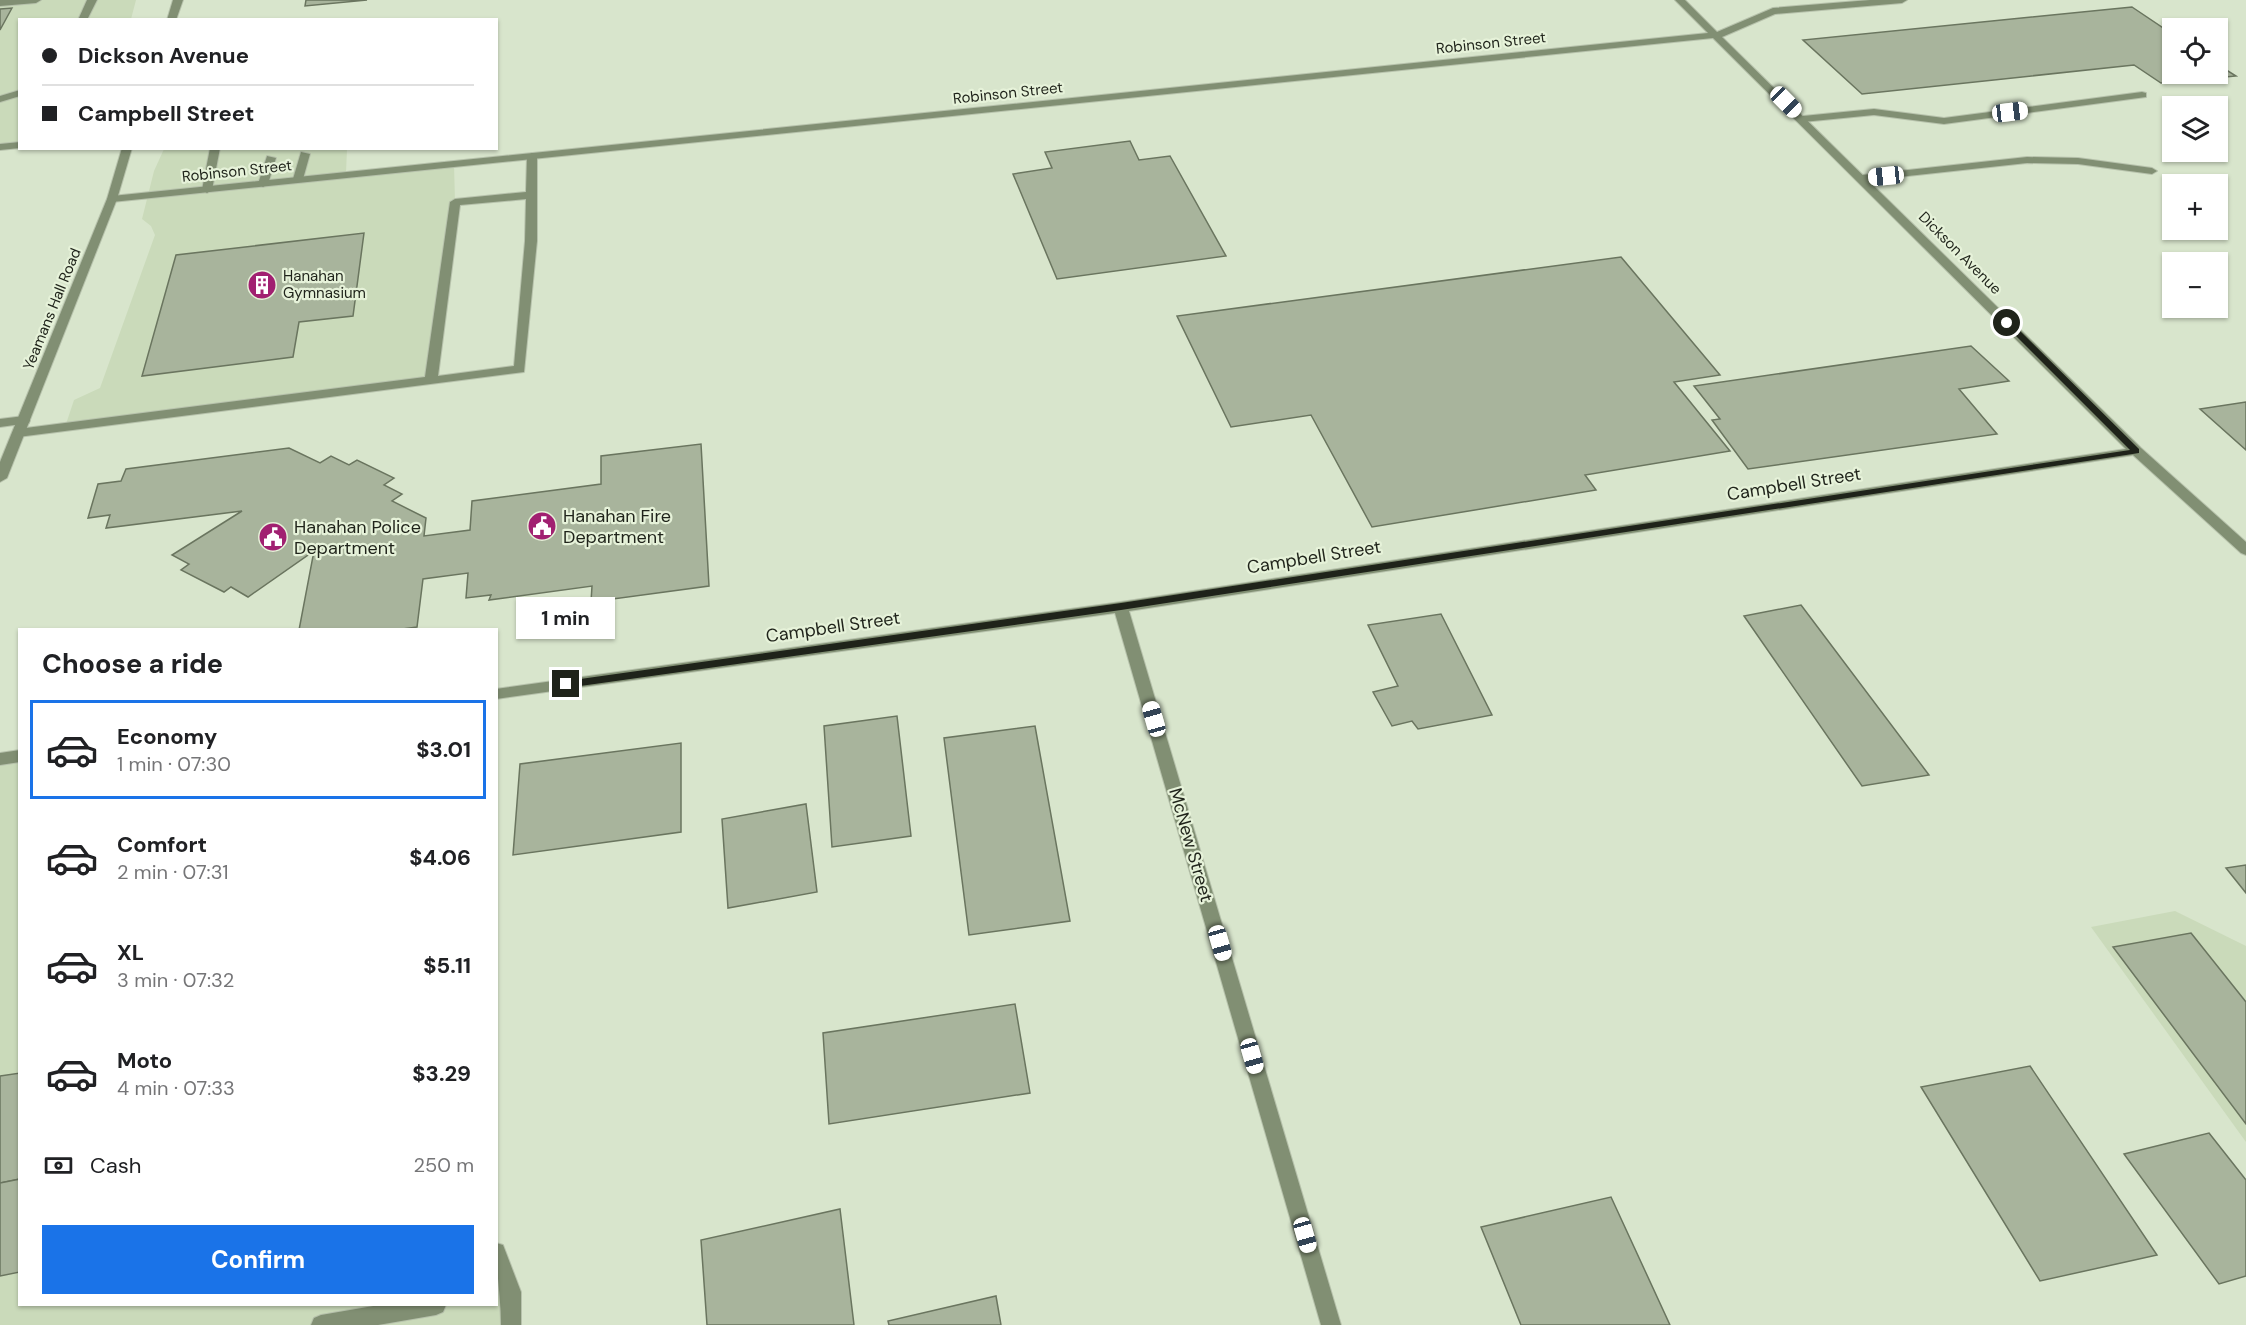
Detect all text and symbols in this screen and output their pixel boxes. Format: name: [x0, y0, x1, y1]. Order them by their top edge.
map controls: [2162, 18, 2228, 318]
button: locate: [2162, 18, 2228, 84]
street label: Robinson Street: [1435, 27, 1547, 59]
text: Dickson Avenue: [78, 41, 249, 70]
street label: Robinson Street: [952, 77, 1064, 109]
car: [1767, 83, 1805, 121]
button: layers: [2162, 96, 2228, 162]
text: Campbell Street: [78, 99, 254, 128]
car: [1991, 101, 2029, 123]
street label: Robinson Street: [181, 155, 293, 187]
car: [1867, 165, 1905, 187]
button: +: [2162, 174, 2228, 240]
street label: Dickson Avenue: [1914, 207, 2006, 299]
street label: Yeamans Hall Road: [18, 245, 86, 373]
button: −: [2162, 252, 2228, 318]
place label: Hanahan Gymnasium: [283, 266, 366, 303]
building icon: Hanahan Gymnasium: [246, 269, 278, 301]
route start: [1993, 309, 2020, 336]
street label: Campbell Street: [1725, 462, 1863, 506]
place label: Hanahan Fire Department: [563, 504, 671, 549]
public building icon: Hanahan Fire Department: [526, 510, 558, 542]
place label: Hanahan Police Department: [294, 515, 421, 560]
public building icon: Hanahan Police Department: [257, 521, 289, 553]
street label: Campbell Street: [1245, 535, 1383, 579]
callout: 1 min: [516, 597, 616, 639]
text: 1 min: [541, 605, 590, 631]
street label: Campbell Street: [764, 606, 902, 648]
text: Choose a ride: [42, 646, 223, 681]
route end: [552, 670, 579, 697]
car: [1140, 699, 1168, 739]
text: Economy: [117, 722, 217, 751]
icon: car: [45, 723, 99, 777]
text: $3.01: [416, 735, 471, 764]
text: 1 min · 07:30: [117, 751, 231, 777]
street label: McNew Street: [1163, 785, 1219, 905]
text: Comfort: [117, 830, 207, 859]
icon: car: [45, 831, 99, 885]
text: $4.06: [409, 843, 471, 872]
text: 2 min · 07:31: [117, 859, 228, 885]
car: [1206, 923, 1234, 963]
text: XL: [117, 938, 144, 967]
icon: car: [45, 939, 99, 993]
text: $5.11: [423, 951, 471, 980]
text: 3 min · 07:32: [117, 967, 234, 993]
car: [1238, 1036, 1266, 1076]
text: Moto: [117, 1046, 172, 1075]
icon: car: [45, 1047, 99, 1101]
text: $3.29: [412, 1059, 471, 1088]
text: 4 min · 07:33: [117, 1075, 235, 1101]
icon: cash: [42, 1149, 75, 1182]
text: Cash: [90, 1151, 141, 1180]
text: 250 m: [413, 1152, 474, 1178]
car: [1291, 1215, 1319, 1255]
button: Confirm: [42, 1225, 474, 1294]

